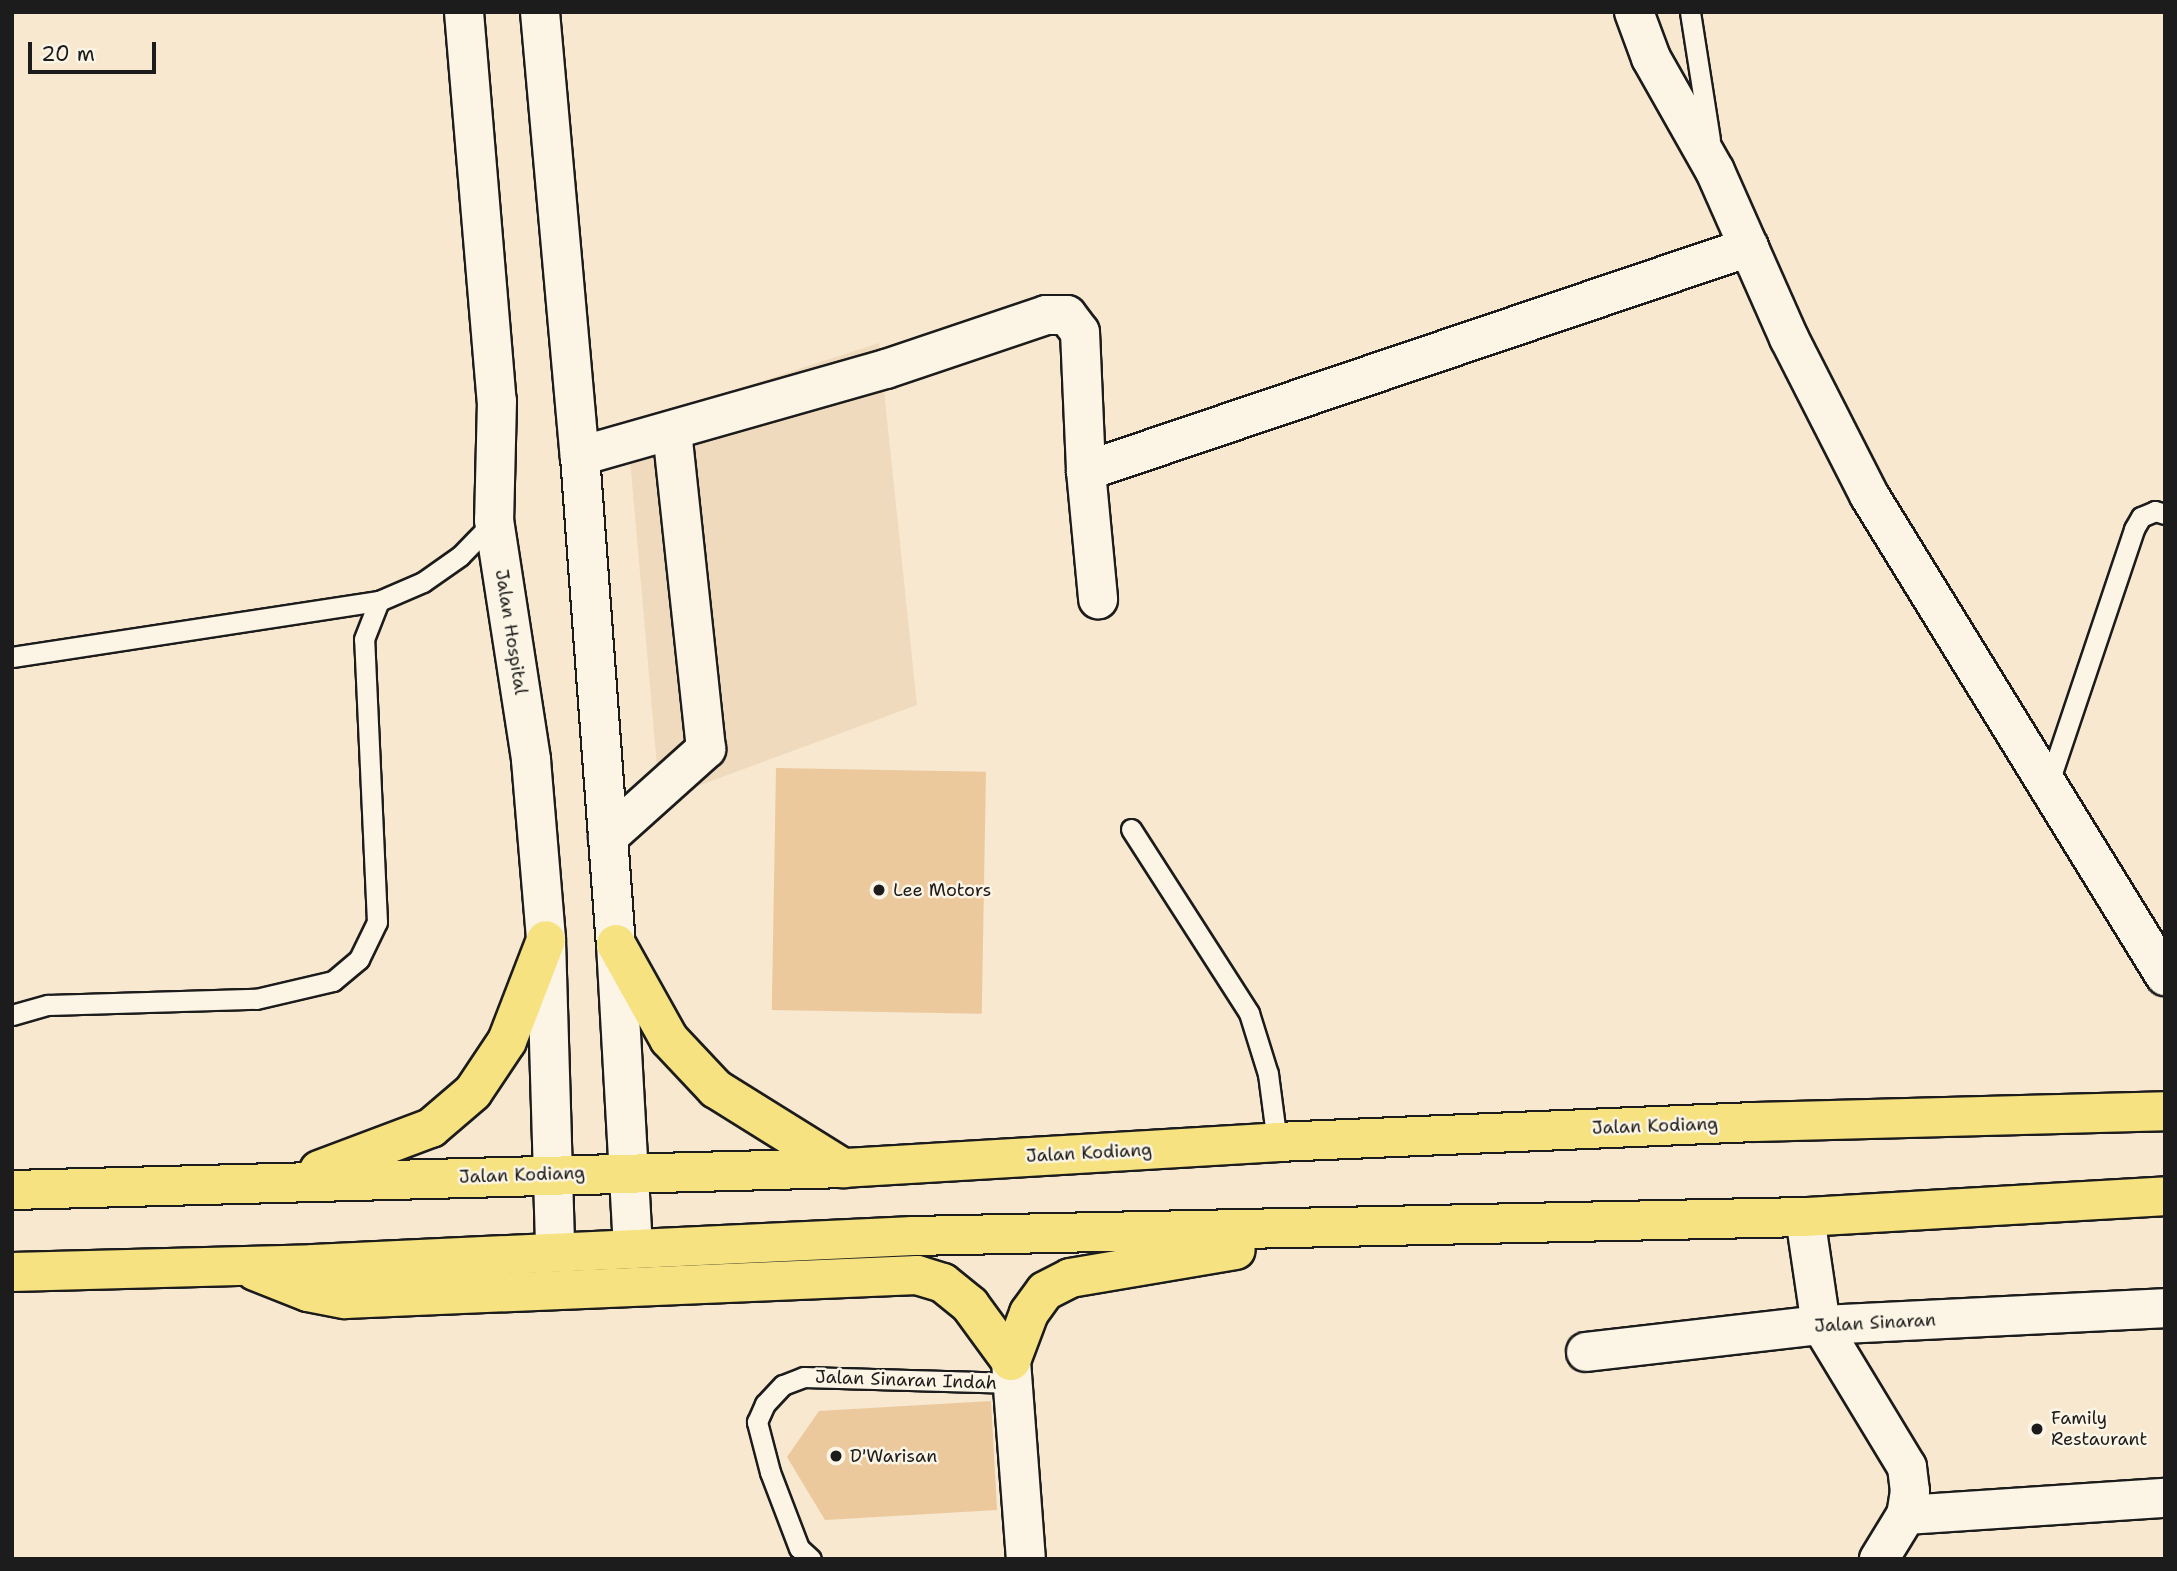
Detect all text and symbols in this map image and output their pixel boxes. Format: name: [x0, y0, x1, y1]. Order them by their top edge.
scale bar: [32, 28, 159, 72]
text: 20 m: [41, 40, 95, 68]
street label: Jalan Hospital: [490, 568, 532, 696]
place label: Lee Motors: [893, 879, 991, 901]
marker: Lee Motors: [871, 882, 887, 898]
street label: Jalan Kodiang: [1591, 1113, 1719, 1139]
street label: Jalan Kodiang: [1025, 1139, 1153, 1167]
street label: Jalan Kodiang: [458, 1162, 586, 1188]
street label: Jalan Sinaran: [1814, 1309, 1936, 1337]
street label: Jalan Sinaran Indah: [815, 1366, 997, 1394]
place label: Family Restaurant: [2051, 1408, 2147, 1450]
marker: Family Restaurant: [2029, 1421, 2045, 1437]
place label: D'Warisan: [850, 1445, 937, 1467]
marker: D'Warisan: [828, 1448, 844, 1464]

